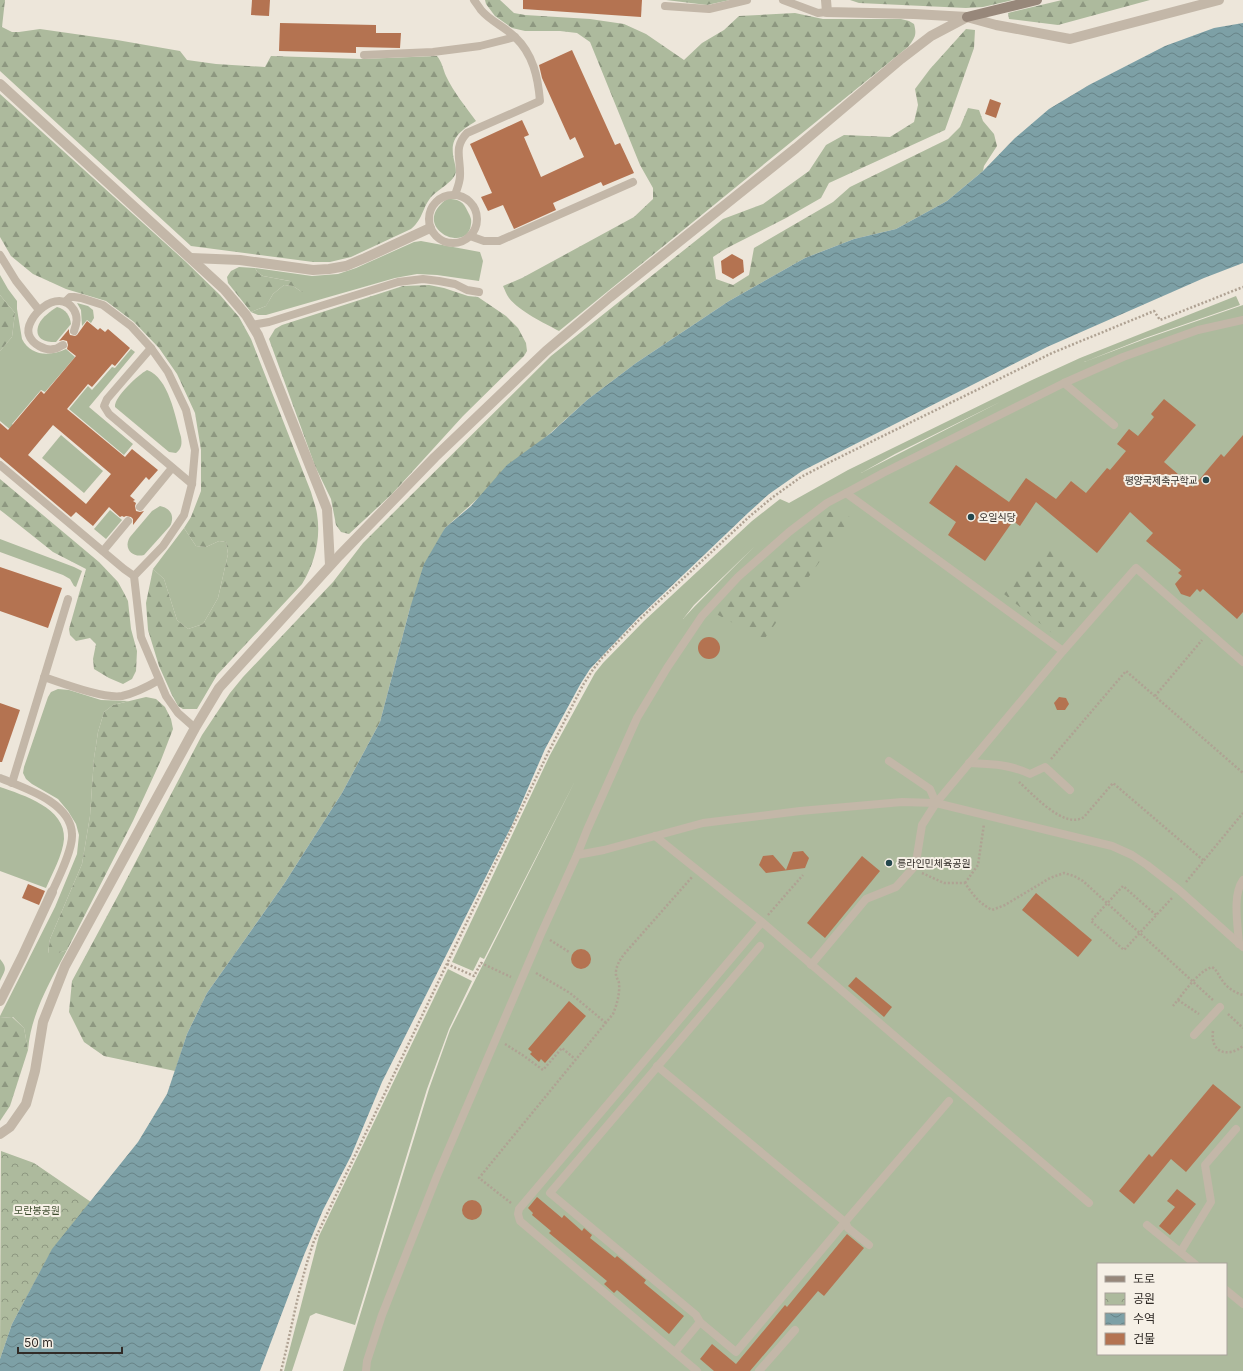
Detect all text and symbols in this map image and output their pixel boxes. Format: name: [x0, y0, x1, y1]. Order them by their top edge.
place label: 평양국제축구학교: [1124, 474, 1198, 486]
marker: 평양국제축구학교: [1201, 475, 1211, 485]
place label: 오일식당: [979, 511, 1016, 523]
marker: 오일식당: [966, 512, 976, 522]
place label: 릉라인민체육공원: [897, 857, 971, 869]
marker: 릉라인민체육공원: [884, 858, 894, 868]
park label: 모란봉공원: [14, 1204, 60, 1216]
legend: [1097, 1263, 1227, 1355]
text: 도로: [1133, 1271, 1155, 1286]
text: 공원: [1133, 1291, 1155, 1306]
text: 수역: [1133, 1311, 1155, 1326]
scale bar: [18, 1329, 122, 1355]
text: 건물: [1133, 1331, 1155, 1346]
text: 50 m: [24, 1335, 53, 1350]

